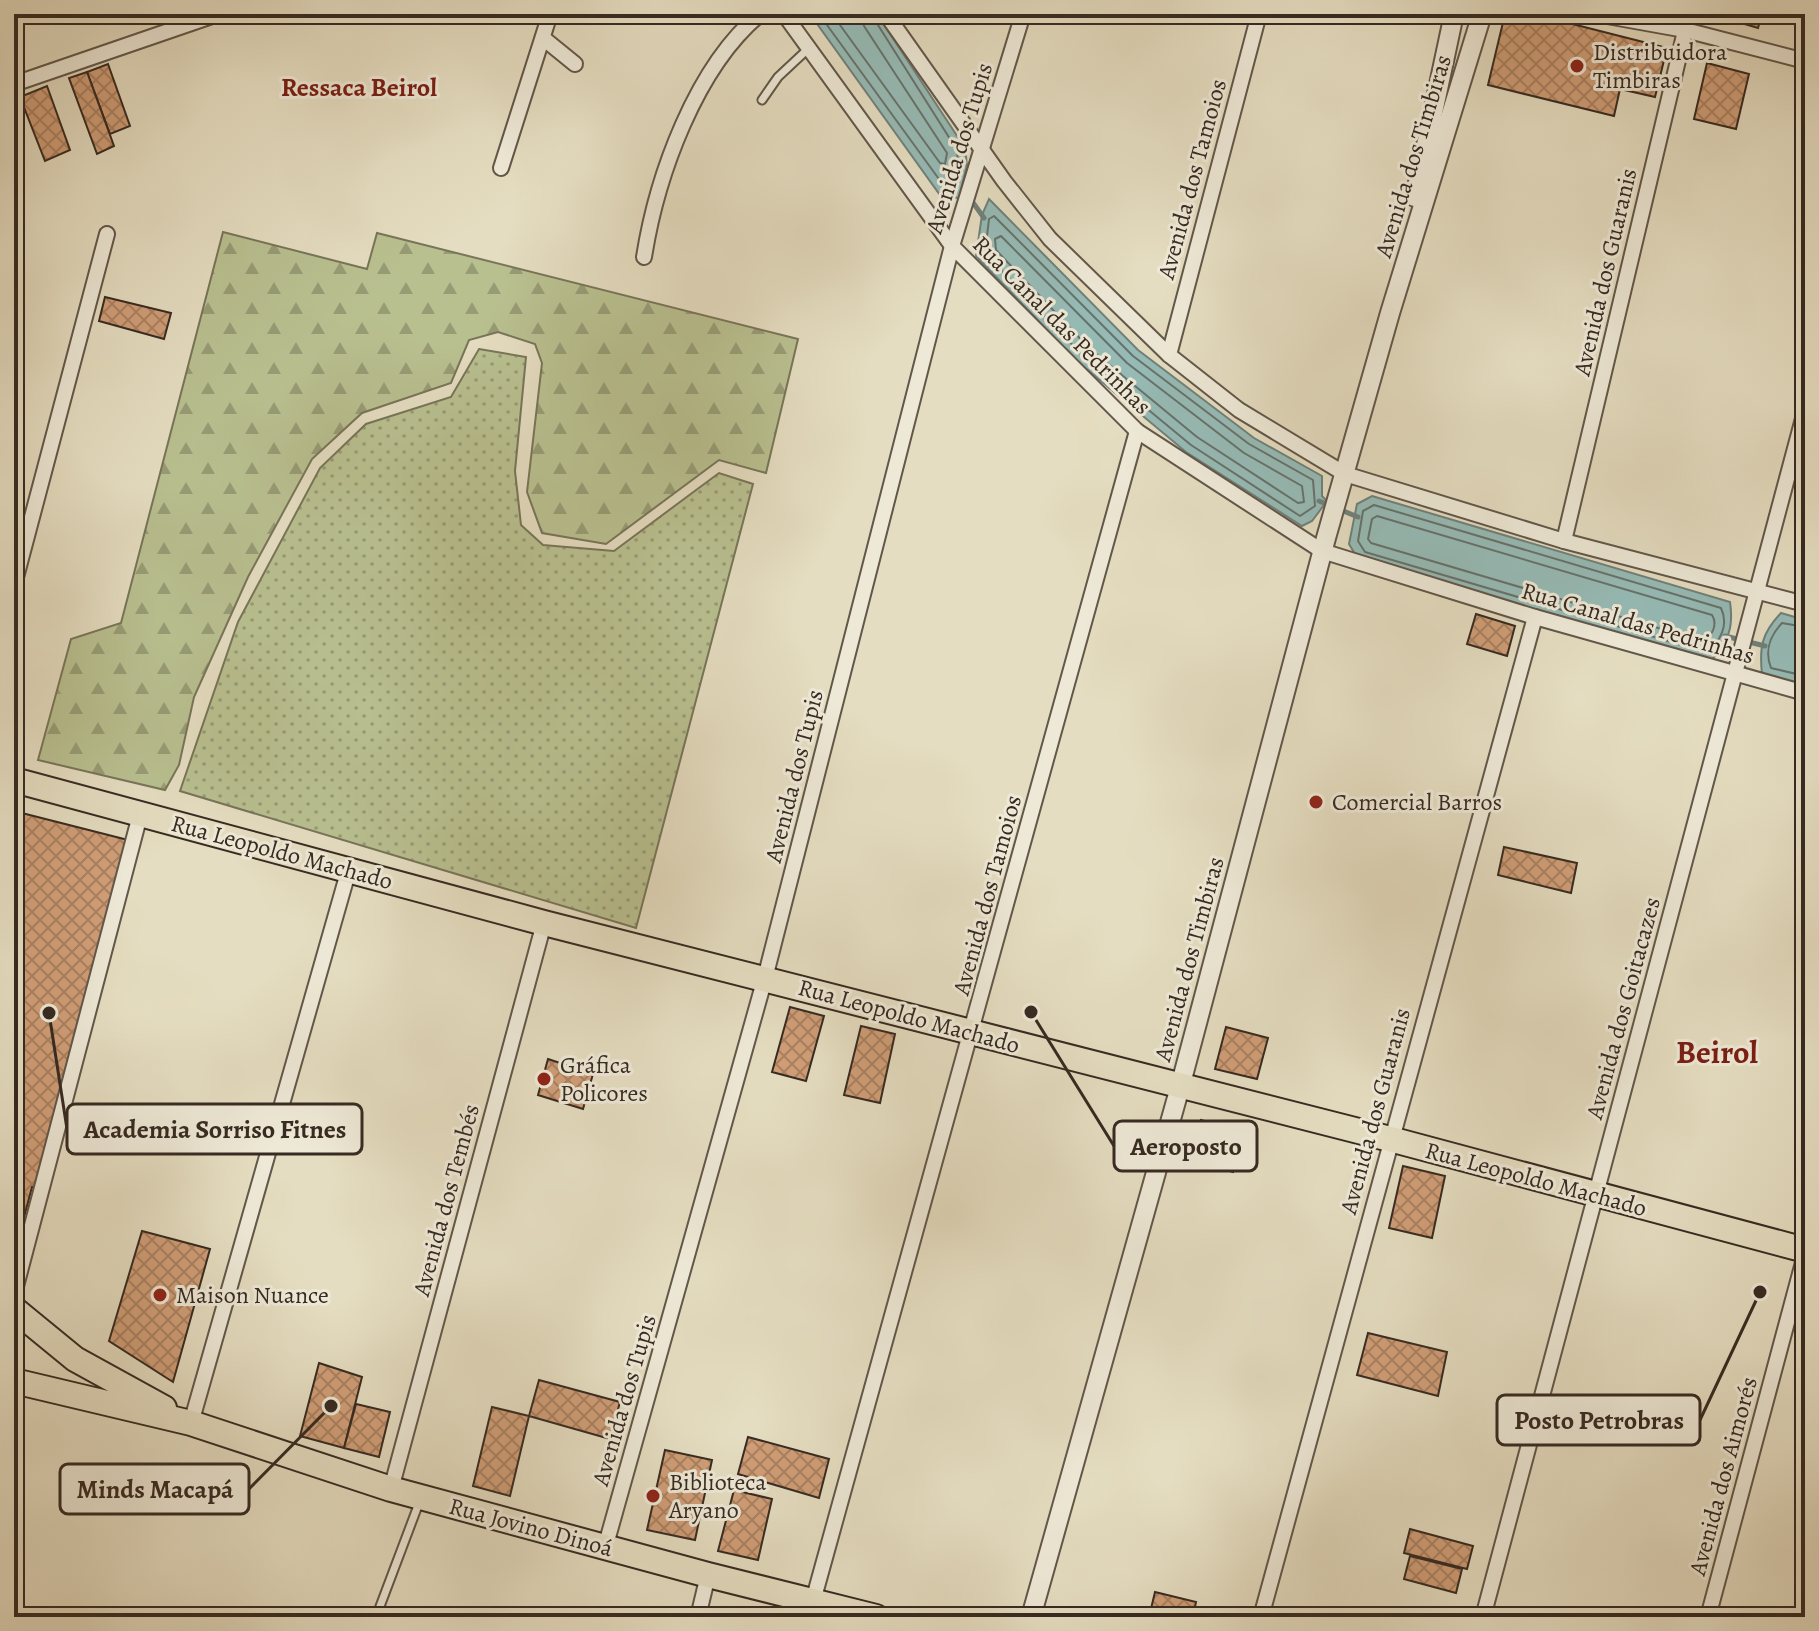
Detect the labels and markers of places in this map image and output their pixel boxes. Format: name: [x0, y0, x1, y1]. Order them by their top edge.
place label: Distribuidora Timbiras: [1593, 36, 1728, 96]
marker: Distribuidora Timbiras: [1568, 57, 1586, 75]
place label: Comercial Barros: [1332, 786, 1502, 818]
marker: Comercial Barros: [1307, 793, 1325, 811]
place label: Gráfica Policores: [560, 1049, 648, 1109]
marker: Gráfica Policores: [535, 1070, 553, 1088]
callout: Academia Sorriso Fitnes: [67, 1104, 362, 1154]
callout: Aeroposto: [1114, 1121, 1257, 1171]
place label: Maison Nuance: [176, 1279, 329, 1311]
marker: Maison Nuance: [151, 1286, 169, 1304]
callout: Posto Petrobras: [1497, 1395, 1700, 1445]
callout: Minds Macapá: [60, 1464, 249, 1514]
place label: Biblioteca Aryano: [668, 1466, 767, 1526]
marker: Biblioteca Aryano: [644, 1487, 662, 1505]

